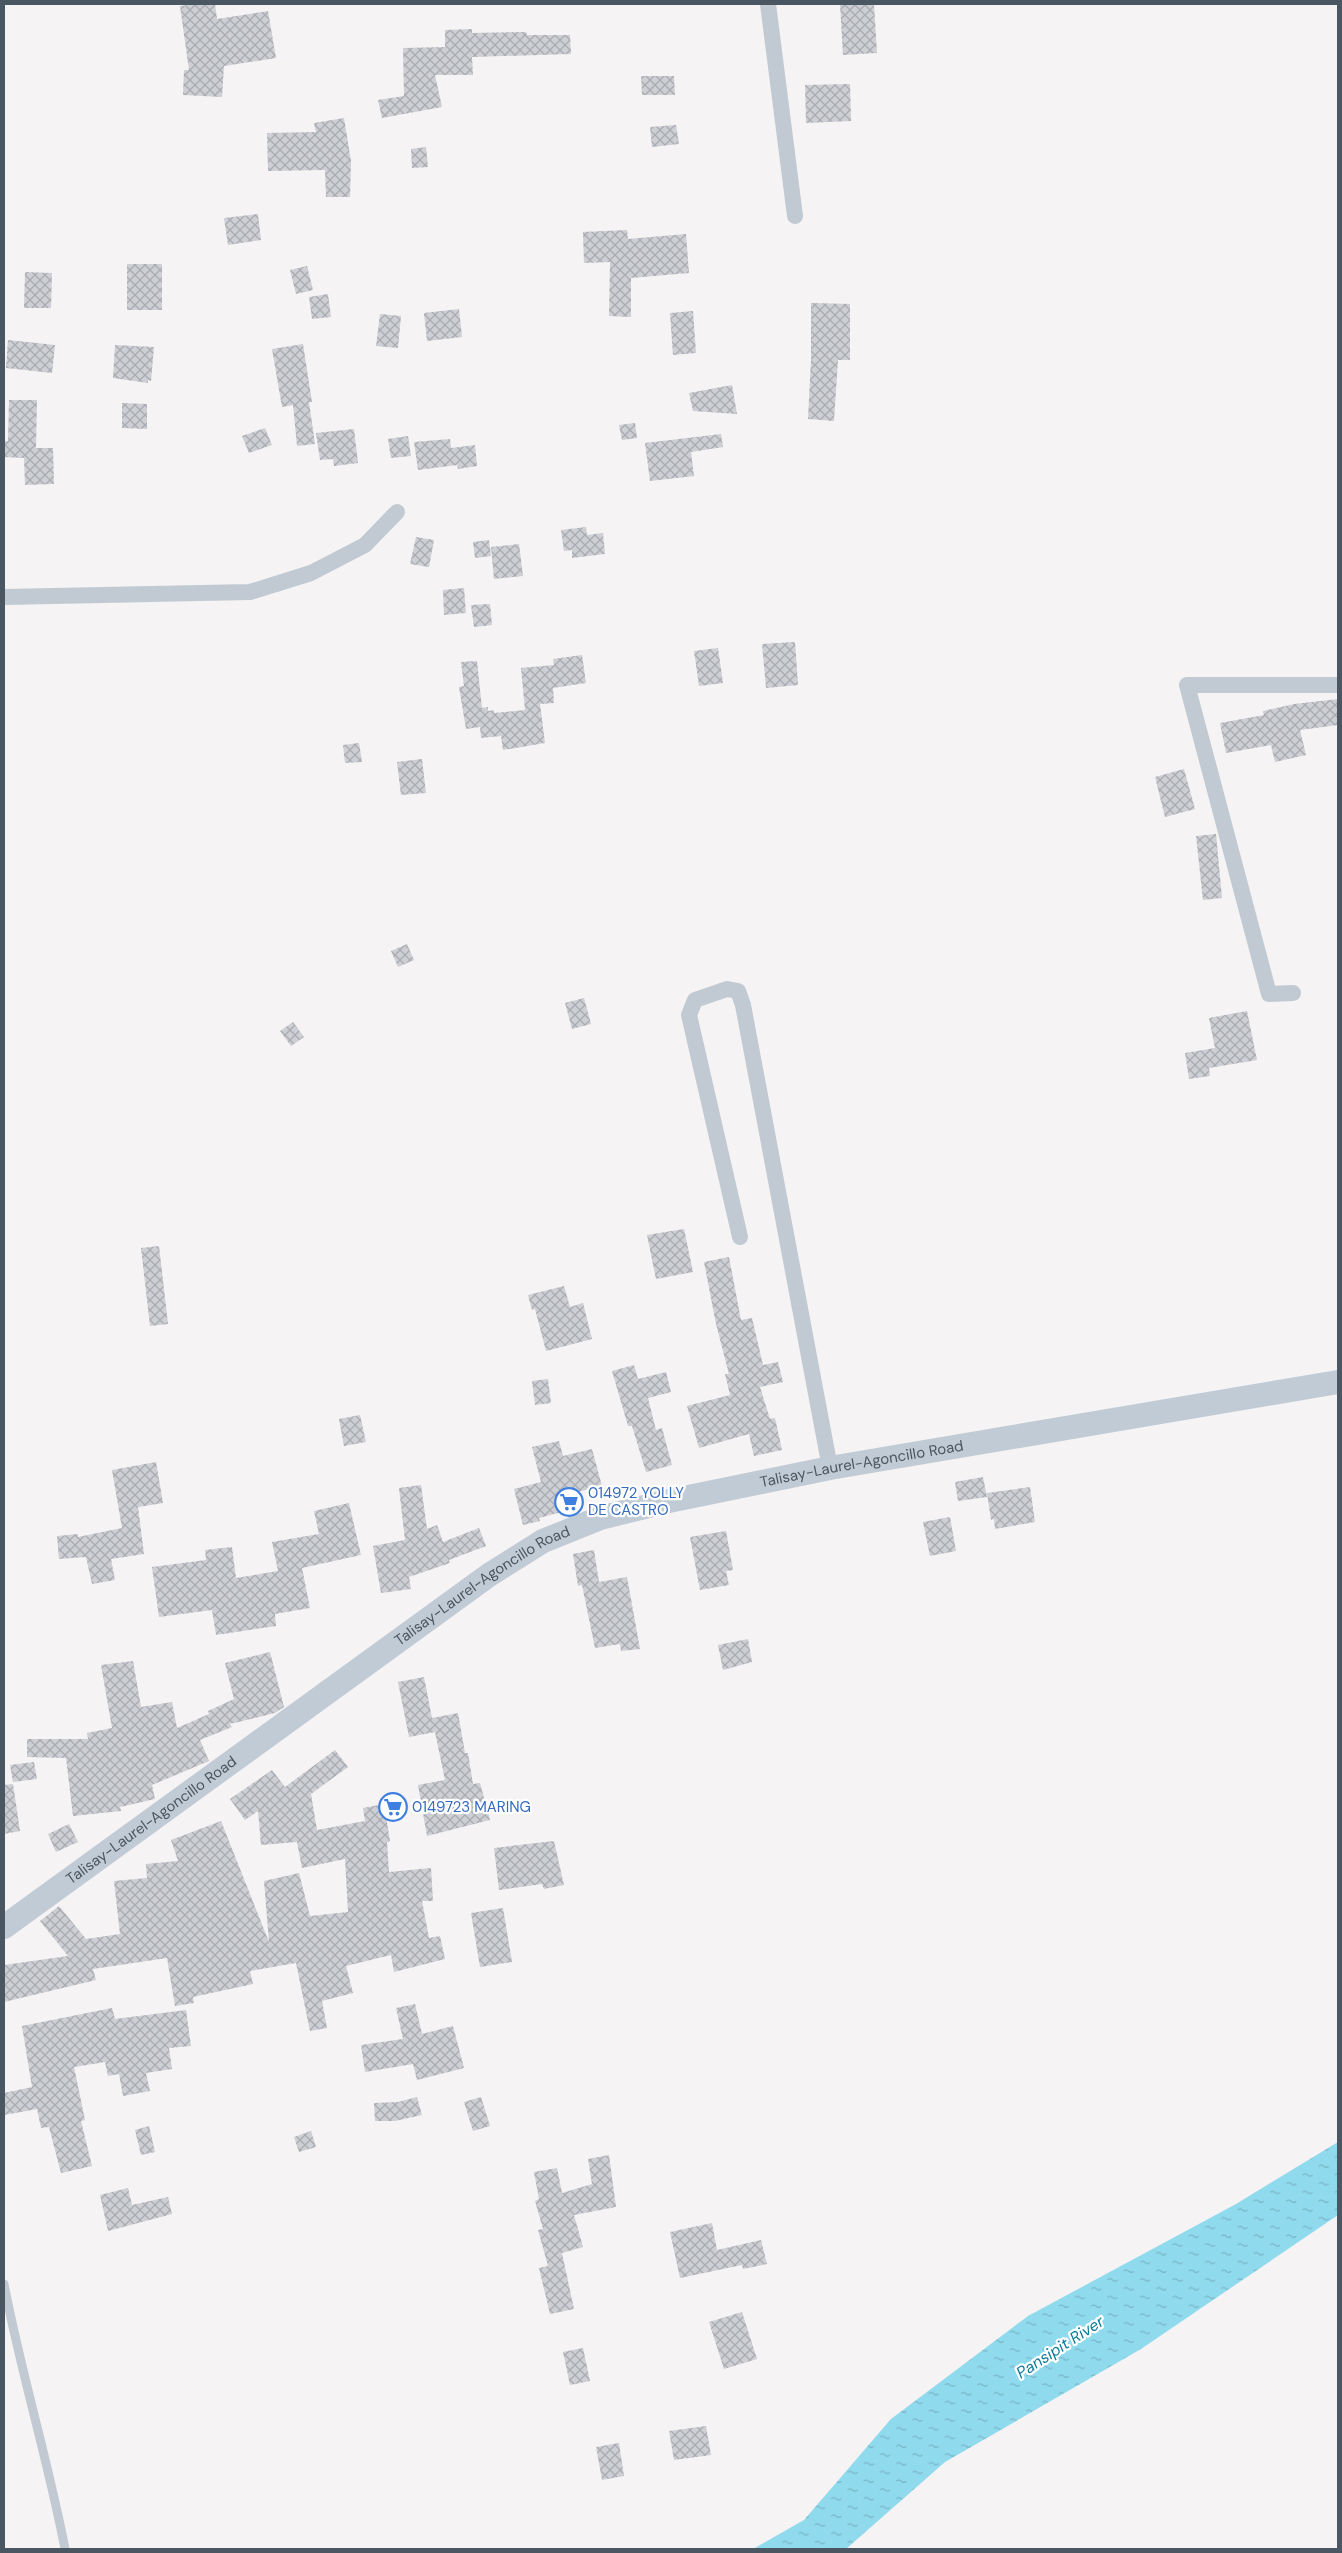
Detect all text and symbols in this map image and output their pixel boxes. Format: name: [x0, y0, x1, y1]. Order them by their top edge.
street label: Talisay-Laurel-Agoncillo Road: [758, 1436, 965, 1492]
place label: 014972 YOLLY DE CASTRO: [588, 1483, 684, 1520]
supermarket icon: 014972 YOLLY DE CASTRO: [554, 1487, 584, 1517]
street label: Talisay-Laurel-Agoncillo Road: [391, 1521, 573, 1650]
street label: Talisay-Laurel-Agoncillo Road: [62, 1751, 241, 1889]
supermarket icon: 0149723 MARING: [378, 1792, 408, 1822]
place label: 0149723 MARING: [412, 1797, 531, 1817]
water label: Pansipit River: [1012, 2310, 1109, 2383]

